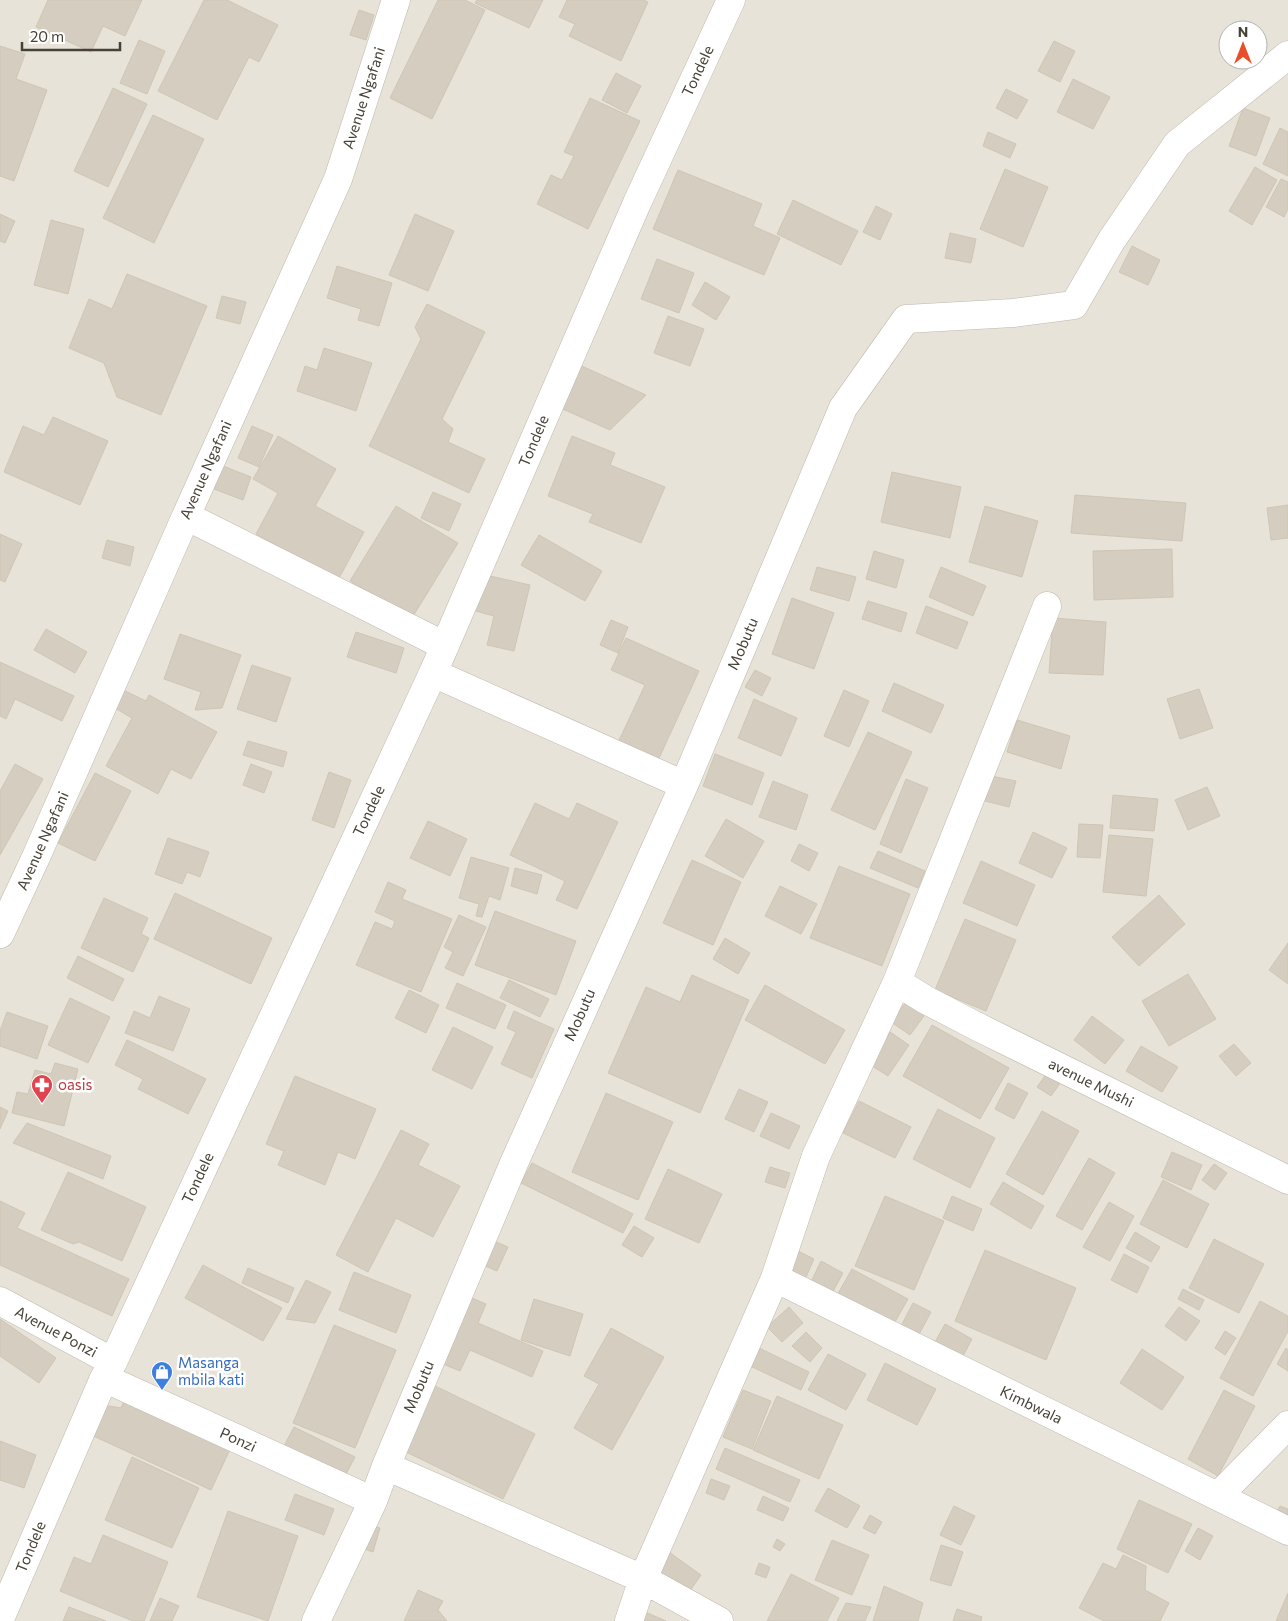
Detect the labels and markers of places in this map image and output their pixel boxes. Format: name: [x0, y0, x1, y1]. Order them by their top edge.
pharmacy icon: oasis: [30, 1073, 54, 1104]
place label: oasis: [58, 1075, 92, 1093]
place label: Masanga mbila kati: [178, 1353, 244, 1388]
shop icon: Masanga mbila kati: [150, 1360, 174, 1391]

